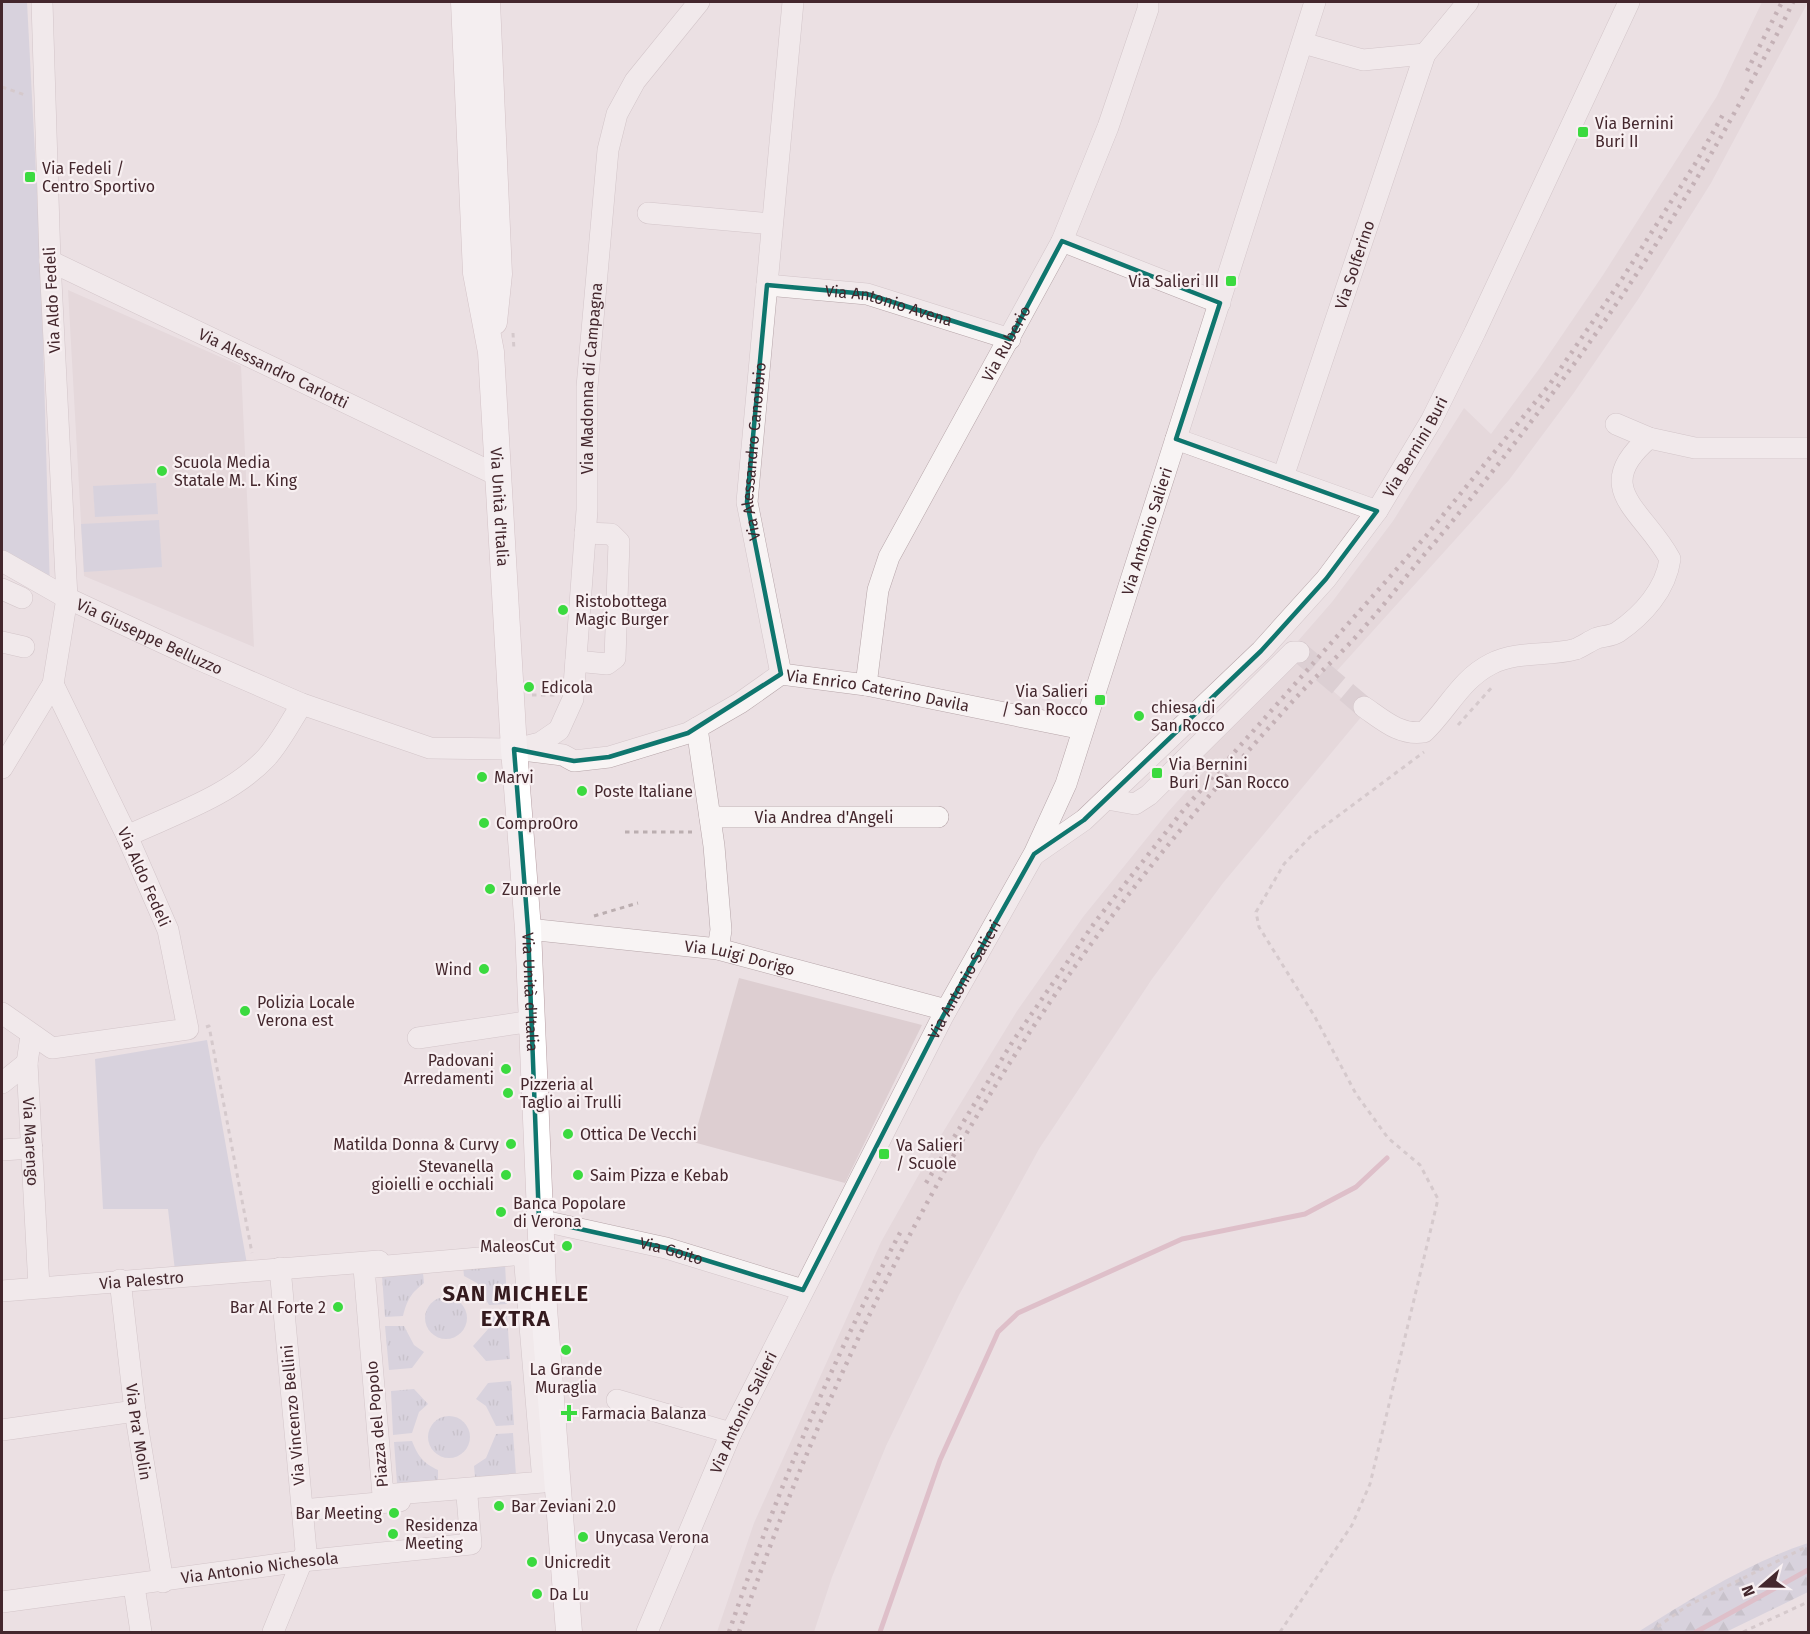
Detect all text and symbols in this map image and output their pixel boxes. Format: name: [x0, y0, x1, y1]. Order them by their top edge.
place label: Via Bernini Buri II: [1595, 114, 1674, 151]
marker: Via Bernini Buri II: [1576, 125, 1590, 139]
place label: Via Fedeli / Centro Sportivo: [42, 159, 155, 196]
marker: Via Fedeli / Centro Sportivo: [23, 170, 37, 184]
street label: Via Solferino: [1331, 218, 1378, 312]
street label: Via Aldo Fedeli: [40, 246, 64, 354]
place label: Via Salieri III: [1128, 272, 1219, 291]
marker: Via Salieri III: [1224, 274, 1238, 288]
street label: Via Antonio Avena: [824, 281, 955, 330]
street label: Via Madonna di Campagna: [577, 282, 606, 474]
street label: Via Ruberio: [977, 302, 1034, 385]
street label: Via Alessandro Carlotti: [195, 324, 352, 412]
street label: Via Alessandro Canobbio: [737, 361, 769, 542]
street label: Via Bernini Buri: [1378, 393, 1451, 500]
street label: Via Unità d'Italia: [487, 447, 513, 567]
place label: Scuola Media Statale M. L. King: [174, 453, 298, 490]
marker: Scuola Media Statale M. L. King: [155, 464, 169, 478]
street label: Via Antonio Salieri: [1117, 465, 1176, 597]
place label: Ristobottega Magic Burger: [575, 592, 669, 629]
street label: Via Giuseppe Belluzzo: [74, 594, 226, 678]
marker: Ristobottega Magic Burger: [556, 603, 570, 617]
street label: Via Enrico Caterino Davila: [785, 665, 971, 715]
place label: Edicola: [541, 678, 593, 697]
marker: Edicola: [522, 680, 536, 694]
place label: Via Salieri / San Rocco: [1002, 682, 1088, 719]
marker: Via Salieri / San Rocco: [1093, 693, 1107, 707]
place label: chiesa di San Rocco: [1151, 698, 1225, 735]
marker: chiesa di San Rocco: [1132, 709, 1146, 723]
place label: Via Bernini Buri / San Rocco: [1169, 755, 1289, 792]
marker: Via Bernini Buri / San Rocco: [1150, 766, 1164, 780]
place label: Marvi: [494, 768, 534, 787]
marker: Marvi: [475, 770, 489, 784]
place label: Poste Italiane: [594, 782, 693, 801]
marker: Poste Italiane: [575, 784, 589, 798]
street label: Via Andrea d'Angeli: [755, 808, 893, 827]
place label: ComproOro: [496, 814, 578, 833]
marker: ComproOro: [477, 816, 491, 830]
street label: Via Aldo Fedeli: [114, 824, 174, 930]
place label: Zumerle: [502, 880, 561, 899]
marker: Zumerle: [483, 882, 497, 896]
street label: Via Antonio Salieri: [923, 916, 1005, 1042]
street label: Via Unità d'Italia: [519, 932, 543, 1052]
street label: Via Luigi Dorigo: [684, 936, 797, 979]
place label: Wind: [435, 960, 472, 979]
marker: Wind: [477, 962, 491, 976]
place label: Polizia Locale Verona est: [257, 993, 355, 1030]
marker: Polizia Locale Verona est: [238, 1004, 252, 1018]
place label: Padovani Arredamenti: [404, 1051, 494, 1088]
marker: Padovani Arredamenti: [499, 1062, 513, 1076]
place label: Pizzeria al Taglio ai Trulli: [520, 1075, 622, 1112]
marker: Pizzeria al Taglio ai Trulli: [501, 1086, 515, 1100]
street label: Via Marengo: [19, 1097, 43, 1186]
place label: Ottica De Vecchi: [580, 1125, 697, 1144]
marker: Ottica De Vecchi: [561, 1127, 575, 1141]
place label: Matilda Donna & Curvy: [333, 1135, 499, 1154]
place label: Va Salieri / Scuole: [896, 1136, 963, 1173]
marker: Matilda Donna & Curvy: [504, 1137, 518, 1151]
marker: Va Salieri / Scuole: [877, 1147, 891, 1161]
place label: Stevanella gioielli e occhiali: [372, 1157, 494, 1194]
place label: Saim Pizza e Kebab: [590, 1166, 729, 1185]
marker: Stevanella gioielli e occhiali: [499, 1168, 513, 1182]
marker: Saim Pizza e Kebab: [571, 1168, 585, 1182]
place label: Banca Popolare di Verona: [513, 1194, 626, 1231]
marker: Banca Popolare di Verona: [494, 1205, 508, 1219]
street label: Via Goito: [638, 1233, 706, 1268]
place label: MaleosCut: [480, 1237, 555, 1256]
marker: MaleosCut: [560, 1239, 574, 1253]
street label: Via Palestro: [98, 1267, 185, 1293]
district label: SAN MICHELE EXTRA: [442, 1280, 590, 1332]
place label: Bar Al Forte 2: [230, 1298, 326, 1317]
marker: Bar Al Forte 2: [331, 1300, 345, 1314]
marker: La Grande Muraglia: [559, 1343, 573, 1357]
street label: Via Vincenzo Bellini: [277, 1344, 309, 1486]
street label: Via Antonio Salieri: [706, 1348, 781, 1476]
street label: Piazza del Popolo: [362, 1360, 392, 1488]
place label: La Grande Muraglia: [530, 1360, 602, 1397]
street label: Via Pra' Molin: [122, 1382, 156, 1482]
place label: Farmacia Balanza: [581, 1404, 707, 1423]
marker: Farmacia Balanza: [562, 1406, 576, 1420]
place label: Bar Zeviani 2.0: [511, 1497, 616, 1516]
marker: Bar Zeviani 2.0: [492, 1499, 506, 1513]
place label: Bar Meeting: [295, 1504, 383, 1523]
marker: Bar Meeting: [387, 1506, 401, 1520]
place label: Residenza Meeting: [405, 1516, 478, 1553]
marker: Residenza Meeting: [386, 1527, 400, 1541]
place label: Unycasa Verona: [595, 1528, 709, 1547]
marker: Unycasa Verona: [576, 1530, 590, 1544]
street label: Via Antonio Nichesola: [180, 1548, 339, 1587]
place label: Unicredit: [544, 1553, 611, 1572]
marker: Unicredit: [525, 1555, 539, 1569]
north arrow: [1732, 1556, 1792, 1616]
text: N: [1738, 1583, 1759, 1599]
place label: Da Lu: [549, 1585, 589, 1604]
marker: Da Lu: [530, 1587, 544, 1601]

